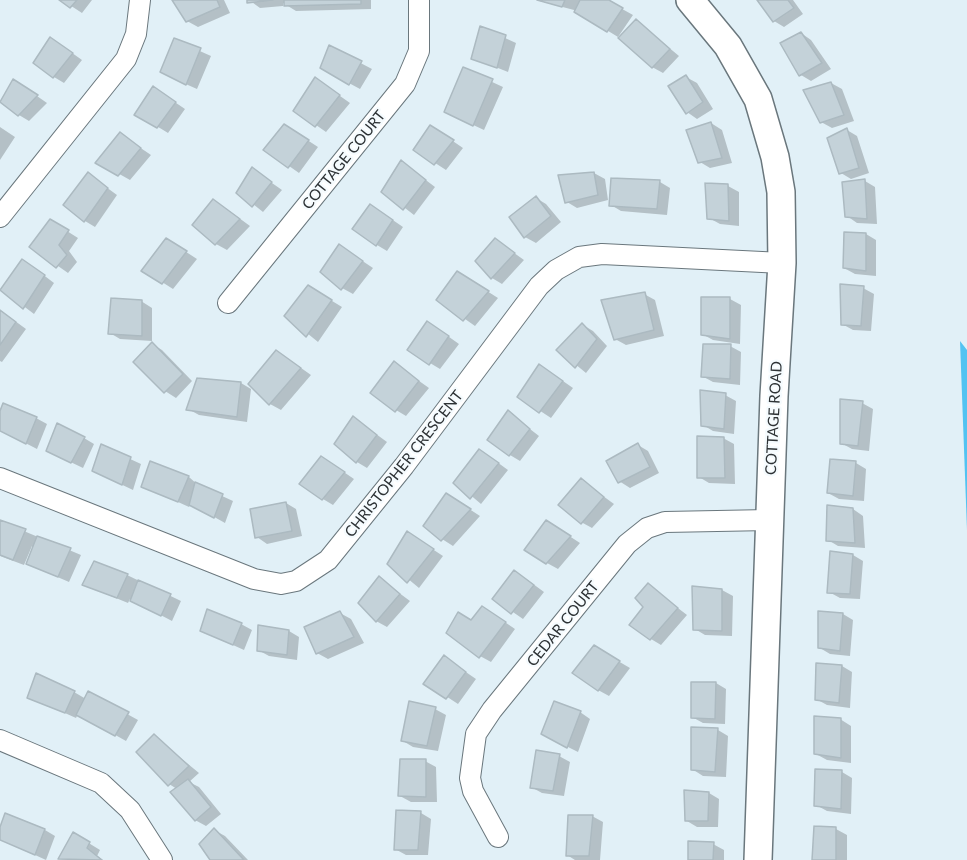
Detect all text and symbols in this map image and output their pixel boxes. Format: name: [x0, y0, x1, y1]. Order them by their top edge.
street label: COTTAGE COURT: [299, 107, 389, 213]
street label: COTTAGE ROAD: [762, 361, 786, 475]
street label: CHRISTOPHER CRESCENT: [341, 387, 467, 541]
street label: CEDAR COURT: [523, 578, 603, 670]

